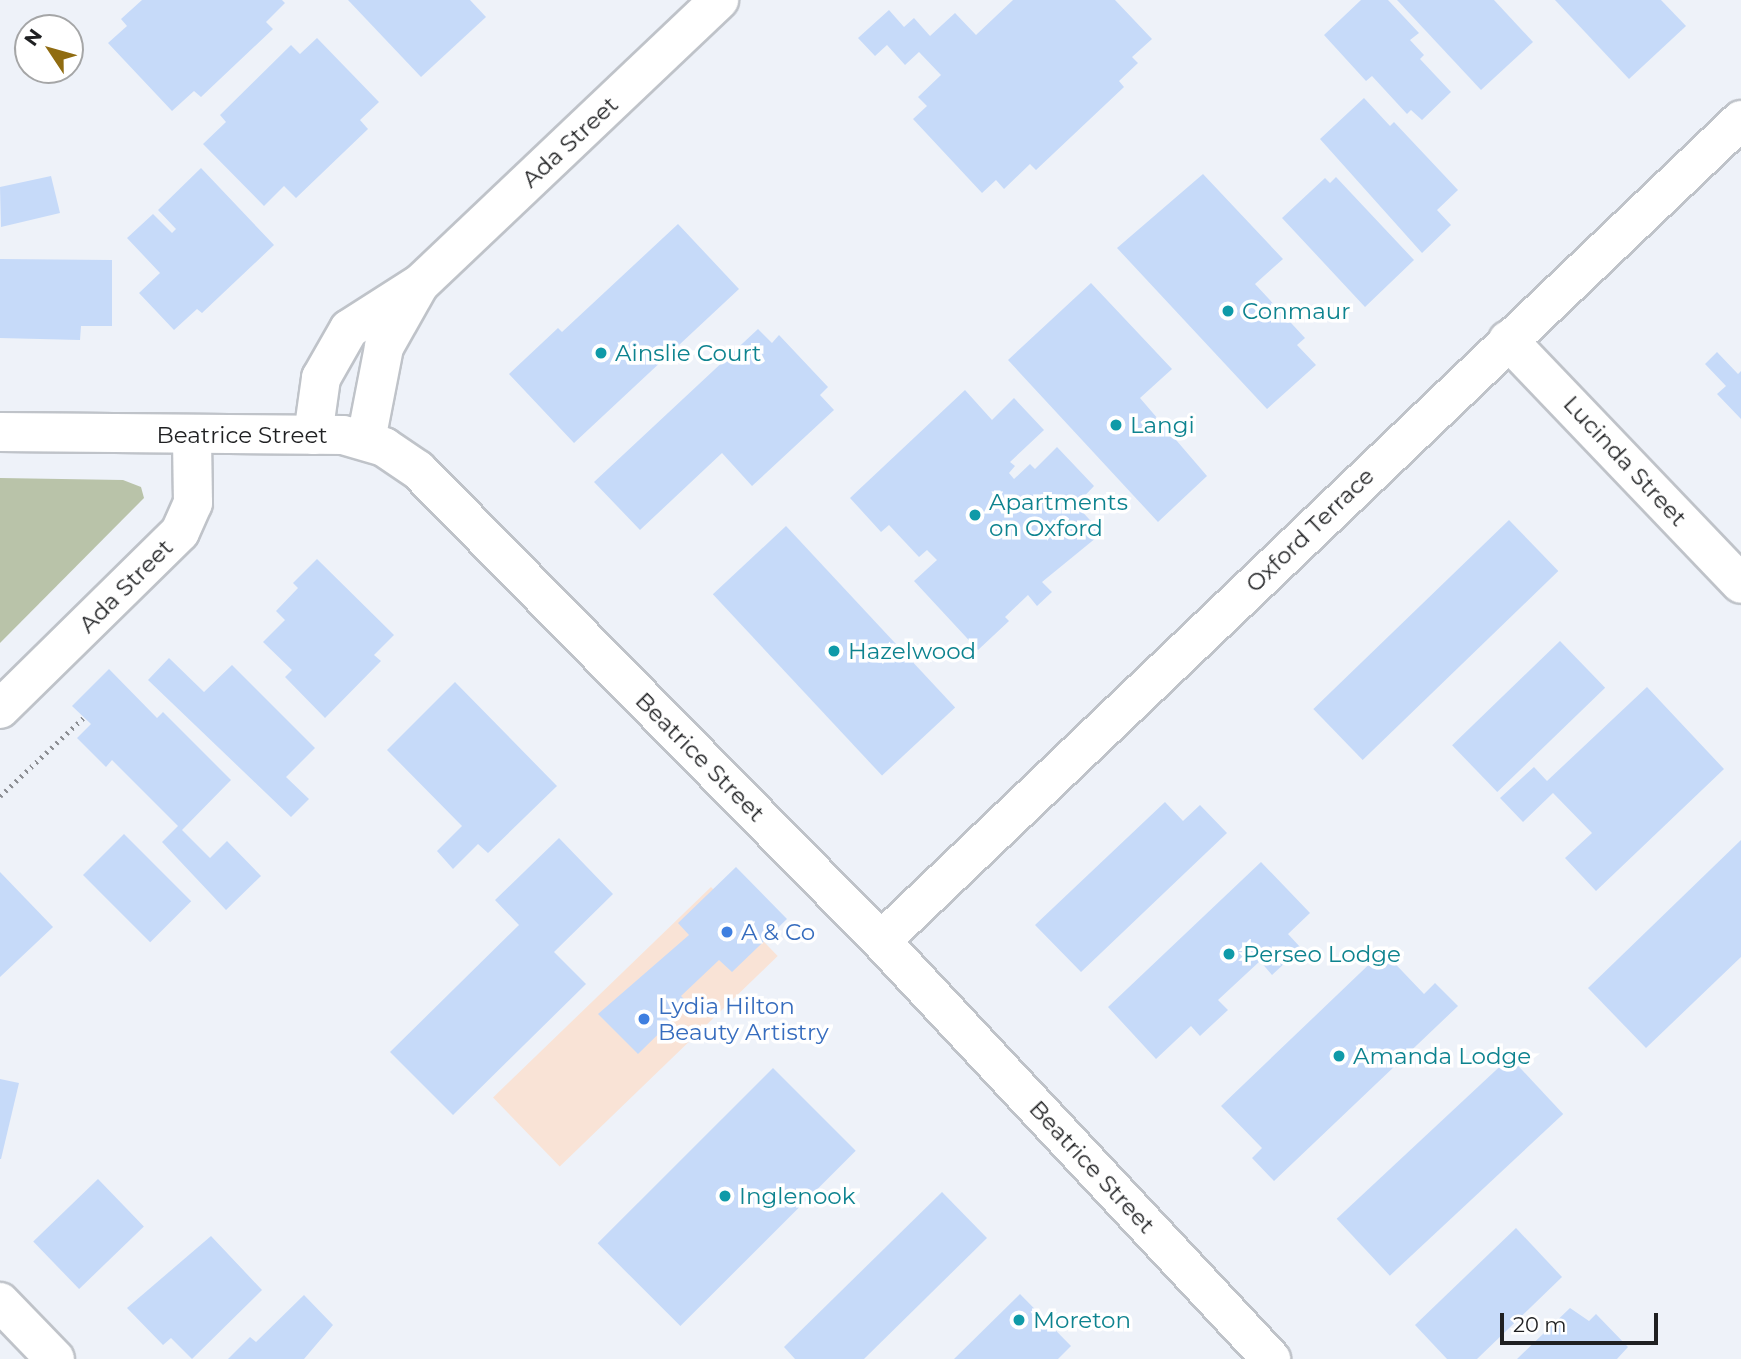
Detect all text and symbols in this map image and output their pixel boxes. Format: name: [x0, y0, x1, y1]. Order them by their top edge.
north arrow: [14, 14, 84, 84]
text: N: [19, 25, 47, 51]
street label: Ada Street: [516, 91, 624, 193]
place label: Conmaur: [1242, 297, 1350, 325]
marker: Conmaur: [1220, 303, 1236, 319]
place label: Ainslie Court: [615, 339, 761, 367]
marker: Ainslie Court: [593, 345, 609, 361]
street label: Lucinda Street: [1558, 390, 1692, 532]
place label: Langi: [1130, 411, 1195, 439]
marker: Langi: [1108, 417, 1124, 433]
street label: Beatrice Street: [156, 421, 328, 449]
street label: Oxford Terrace: [1240, 462, 1380, 598]
place label: Apartments on Oxford: [989, 488, 1128, 542]
marker: Apartments on Oxford: [967, 507, 983, 523]
street label: Ada Street: [73, 533, 179, 639]
place label: Hazelwood: [848, 637, 976, 665]
marker: Hazelwood: [826, 643, 842, 659]
street label: Beatrice Street: [630, 687, 770, 827]
place label: A & Co: [741, 918, 815, 946]
marker: A & Co: [719, 924, 735, 940]
place label: Perseo Lodge: [1243, 940, 1401, 968]
marker: Perseo Lodge: [1221, 946, 1237, 962]
place label: Lydia Hilton Beauty Artistry: [658, 992, 829, 1046]
marker: Lydia Hilton Beauty Artistry: [636, 1011, 652, 1027]
place label: Amanda Lodge: [1353, 1042, 1531, 1070]
marker: Amanda Lodge: [1331, 1048, 1347, 1064]
street label: Beatrice Street: [1024, 1095, 1160, 1239]
place label: Inglenook: [739, 1182, 855, 1210]
marker: Inglenook: [717, 1188, 733, 1204]
scale bar: [1503, 1300, 1660, 1344]
place label: Moreton: [1033, 1306, 1131, 1334]
marker: Moreton: [1011, 1312, 1027, 1328]
text: 20 m: [1513, 1312, 1567, 1337]

